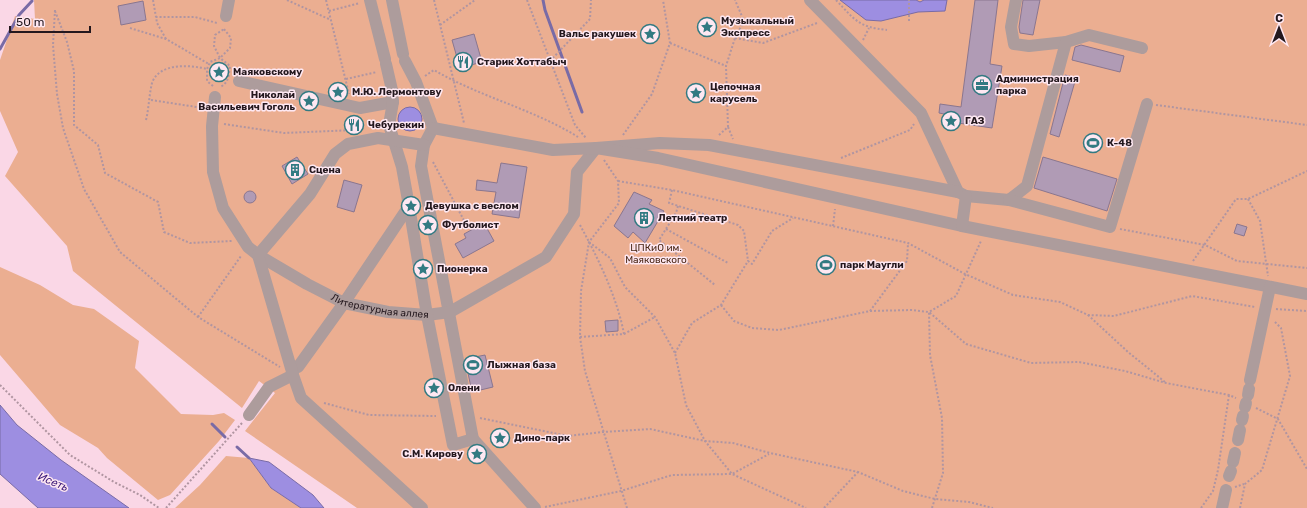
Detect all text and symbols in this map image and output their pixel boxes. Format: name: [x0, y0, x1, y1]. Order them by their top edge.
scale bar: [10, 8, 90, 34]
north arrow: [1259, 8, 1299, 48]
text: С: [1275, 12, 1283, 25]
text: 50 m: [16, 15, 44, 29]
place label: Музыкальный Экспресс: [721, 15, 794, 39]
place icon: Музыкальный Экспресс: [696, 16, 718, 38]
place icon: Вальс ракушек: [639, 23, 661, 45]
place label: Вальс ракушек: [559, 28, 636, 40]
restaurant icon: Старик Хоттабыч: [452, 51, 474, 73]
place label: Старик Хоттабыч: [477, 56, 567, 68]
place icon: Маяковскому: [208, 61, 230, 83]
place label: Маяковскому: [233, 66, 302, 78]
place label: Администрация парка: [996, 73, 1079, 97]
office icon: Администрация парка: [971, 74, 993, 96]
place icon: М.Ю. Лермонтову: [327, 81, 349, 103]
place label: Цепочная карусель: [710, 81, 761, 105]
place icon: Цепочная карусель: [685, 82, 707, 104]
place label: М.Ю. Лермонтову: [352, 86, 442, 98]
place label: Николай Васильевич Гоголь: [198, 89, 295, 113]
place icon: Николай Васильевич Гоголь: [298, 90, 320, 112]
place icon: ГАЗ: [940, 110, 962, 132]
restaurant icon: Чебурекин: [343, 114, 365, 136]
place label: ГАЗ: [965, 115, 985, 127]
place label: Чебурекин: [368, 119, 424, 131]
sports icon: К-48: [1082, 132, 1104, 154]
place label: К-48: [1107, 137, 1132, 149]
building icon: Сцена: [284, 159, 306, 181]
place label: Сцена: [309, 164, 341, 176]
place icon: Девушка с веслом: [400, 195, 422, 217]
place label: Девушка с веслом: [425, 200, 519, 212]
building icon: Летний театр: [633, 207, 655, 229]
place label: Летний театр: [658, 212, 727, 224]
place icon: Футболист: [417, 214, 439, 236]
place label: Футболист: [442, 219, 499, 231]
park label: ЦПКиО им. Маяковского: [625, 242, 687, 266]
sports icon: парк Маугли: [815, 254, 837, 276]
place icon: Пионерка: [412, 258, 434, 280]
place label: парк Маугли: [840, 259, 904, 271]
place label: Пионерка: [437, 263, 488, 275]
street label: Литературная аллея: [329, 291, 429, 321]
sports icon: Лыжная база: [462, 354, 484, 376]
place label: Лыжная база: [487, 359, 556, 371]
place icon: Олени: [423, 377, 445, 399]
place label: Олени: [448, 382, 480, 394]
place icon: Дино-парк: [489, 427, 511, 449]
place label: Дино-парк: [514, 432, 570, 444]
place icon: С.М. Кирову: [466, 443, 488, 465]
place label: С.М. Кирову: [402, 448, 463, 460]
water label: Исеть: [36, 470, 70, 494]

